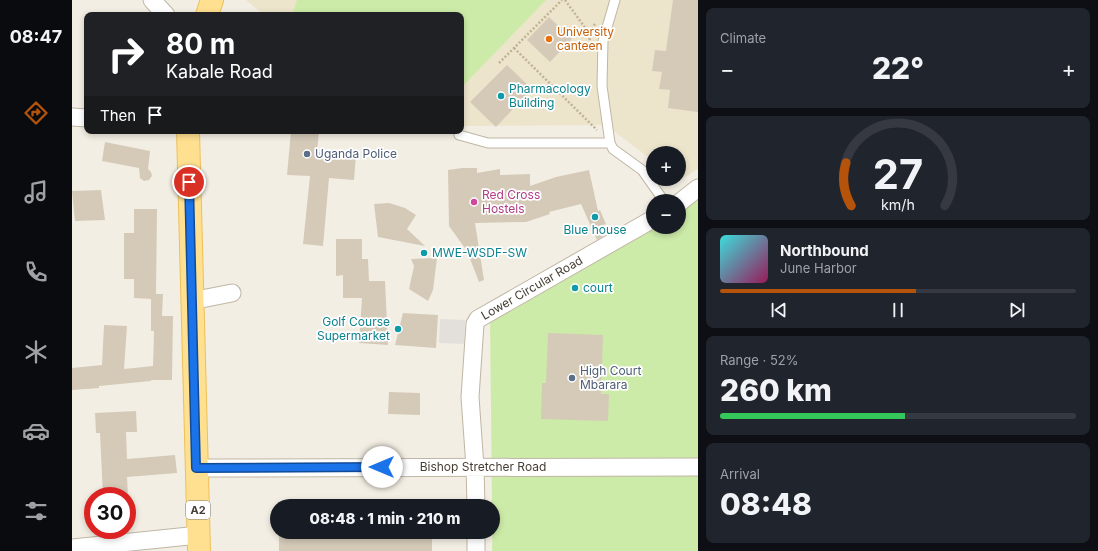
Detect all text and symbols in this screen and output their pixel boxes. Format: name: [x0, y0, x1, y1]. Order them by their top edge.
place label: University canteen: [557, 24, 614, 53]
text: 08:47: [10, 26, 62, 47]
text: 80 m: [166, 27, 235, 61]
icon: right: [100, 28, 152, 80]
text: Climate: [720, 30, 766, 46]
marker: University canteen: [544, 34, 554, 44]
text: 22°: [872, 50, 924, 86]
text: −: [720, 56, 735, 82]
text: +: [1061, 56, 1076, 82]
text: Kabale Road: [166, 61, 273, 82]
place label: Pharmacology Building: [509, 81, 591, 110]
marker: Pharmacology Building: [496, 91, 506, 101]
icon: directions: [22, 99, 50, 127]
icon: arrive: [144, 104, 166, 126]
text: Then: [100, 106, 136, 125]
place label: Uganda Police: [315, 146, 397, 161]
map controls: [646, 146, 686, 234]
button: +: [646, 146, 686, 186]
marker: Uganda Police: [302, 149, 312, 159]
text: 27: [873, 149, 923, 199]
pin: [172, 165, 206, 199]
icon: arrive: [178, 171, 200, 193]
icon: music: [22, 178, 50, 206]
place label: Red Cross Hostels: [482, 187, 540, 216]
button: −: [646, 194, 686, 234]
text: km/h: [881, 195, 915, 212]
marker: Red Cross Hostels: [469, 197, 479, 207]
marker: Blue house: [590, 212, 600, 222]
place label: Blue house: [564, 222, 626, 237]
text: Northbound: [780, 241, 869, 260]
place label: MWE-WSDF-SW: [432, 245, 527, 260]
marker: MWE-WSDF-SW: [419, 248, 429, 258]
street label: Lower Circular Road: [478, 252, 585, 323]
icon: phone: [22, 258, 50, 286]
text: June Harbor: [780, 260, 857, 276]
place label: court: [583, 280, 613, 295]
marker: court: [570, 283, 580, 293]
icon: previous: [768, 299, 790, 321]
icon: pause: [887, 299, 909, 321]
icon: next: [1006, 299, 1028, 321]
place label: Golf Course Supermarket: [317, 314, 390, 343]
marker: Golf Course Supermarket: [393, 324, 403, 334]
icon: climate: [22, 338, 50, 366]
text: Range · 52%: [720, 352, 799, 368]
place label: High Court Mbarara: [580, 363, 641, 392]
text: 260 km: [720, 372, 832, 408]
marker: High Court Mbarara: [567, 373, 577, 383]
icon: car: [22, 417, 50, 445]
position arrow: [361, 446, 403, 488]
street label: Bishop Stretcher Road: [420, 459, 546, 474]
text: Arrival: [720, 466, 760, 482]
text: 08:48: [720, 486, 812, 522]
speed limit sign: 30: [84, 487, 136, 539]
icon: filters: [22, 497, 50, 525]
road number: A2: [186, 501, 210, 519]
text: 08:48 · 1 min · 210 m: [310, 509, 460, 528]

